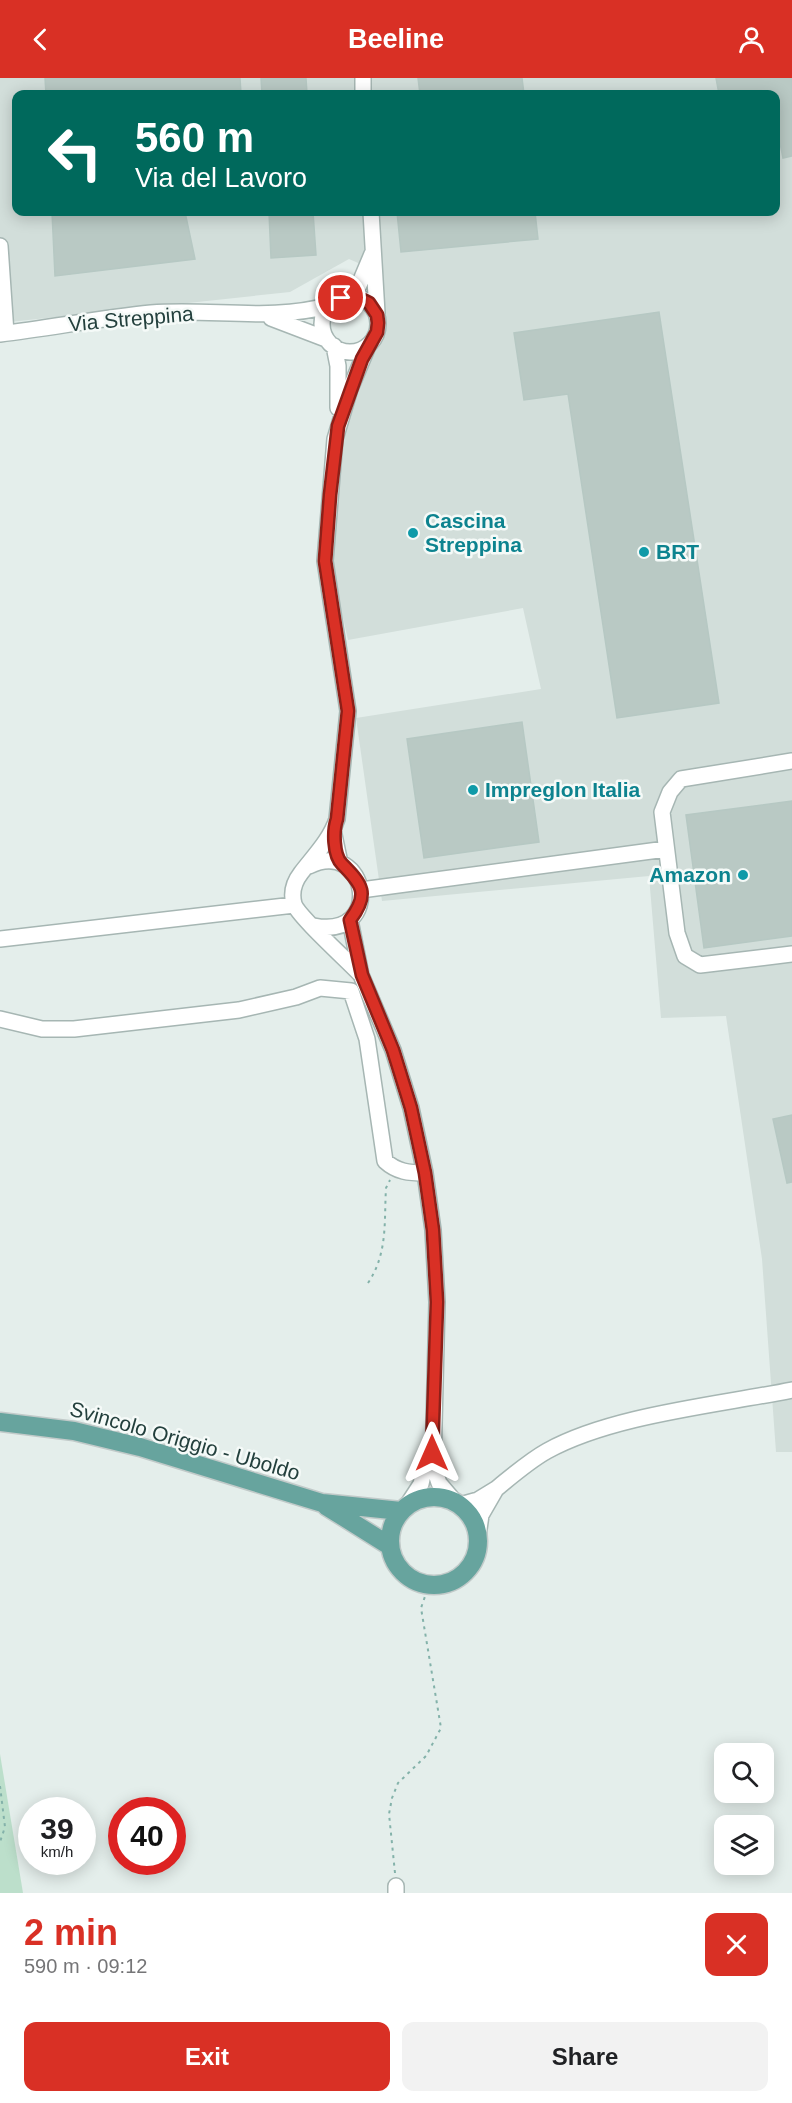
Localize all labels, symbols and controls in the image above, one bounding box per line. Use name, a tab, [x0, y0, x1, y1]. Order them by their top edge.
icon: back	[24, 23, 57, 56]
icon: person	[735, 23, 768, 56]
text: Beeline	[348, 24, 444, 54]
icon: left	[36, 114, 114, 192]
text: 560 m	[135, 114, 254, 161]
text: Via del Lavoro	[135, 163, 307, 193]
pin	[315, 272, 366, 323]
icon: arrive	[324, 281, 357, 314]
street label: Via Streppina	[67, 302, 195, 335]
place label: Cascina Streppina	[425, 509, 522, 556]
marker: Cascina Streppina	[406, 526, 420, 540]
place label: BRT	[656, 540, 699, 563]
marker: BRT	[637, 545, 651, 559]
place label: Impreglon Italia	[485, 778, 641, 801]
marker: Impreglon Italia	[466, 783, 480, 797]
place label: Amazon	[649, 863, 731, 886]
marker: Amazon	[736, 868, 750, 882]
street label: Svincolo Origgio - Uboldo	[68, 1397, 303, 1484]
position arrow	[400, 1421, 464, 1485]
map controls	[714, 1743, 774, 1875]
button: search	[714, 1743, 774, 1803]
speed limit sign: 40	[108, 1797, 186, 1875]
text: 39	[40, 1812, 74, 1845]
button: layers	[714, 1815, 774, 1875]
text: km/h	[41, 1843, 73, 1860]
text: 2 min	[24, 1912, 118, 1953]
button: close	[705, 1913, 768, 1976]
text: 590 m · 09:12	[24, 1955, 147, 1977]
button: Exit	[24, 2022, 390, 2091]
button: Share	[402, 2022, 768, 2091]

